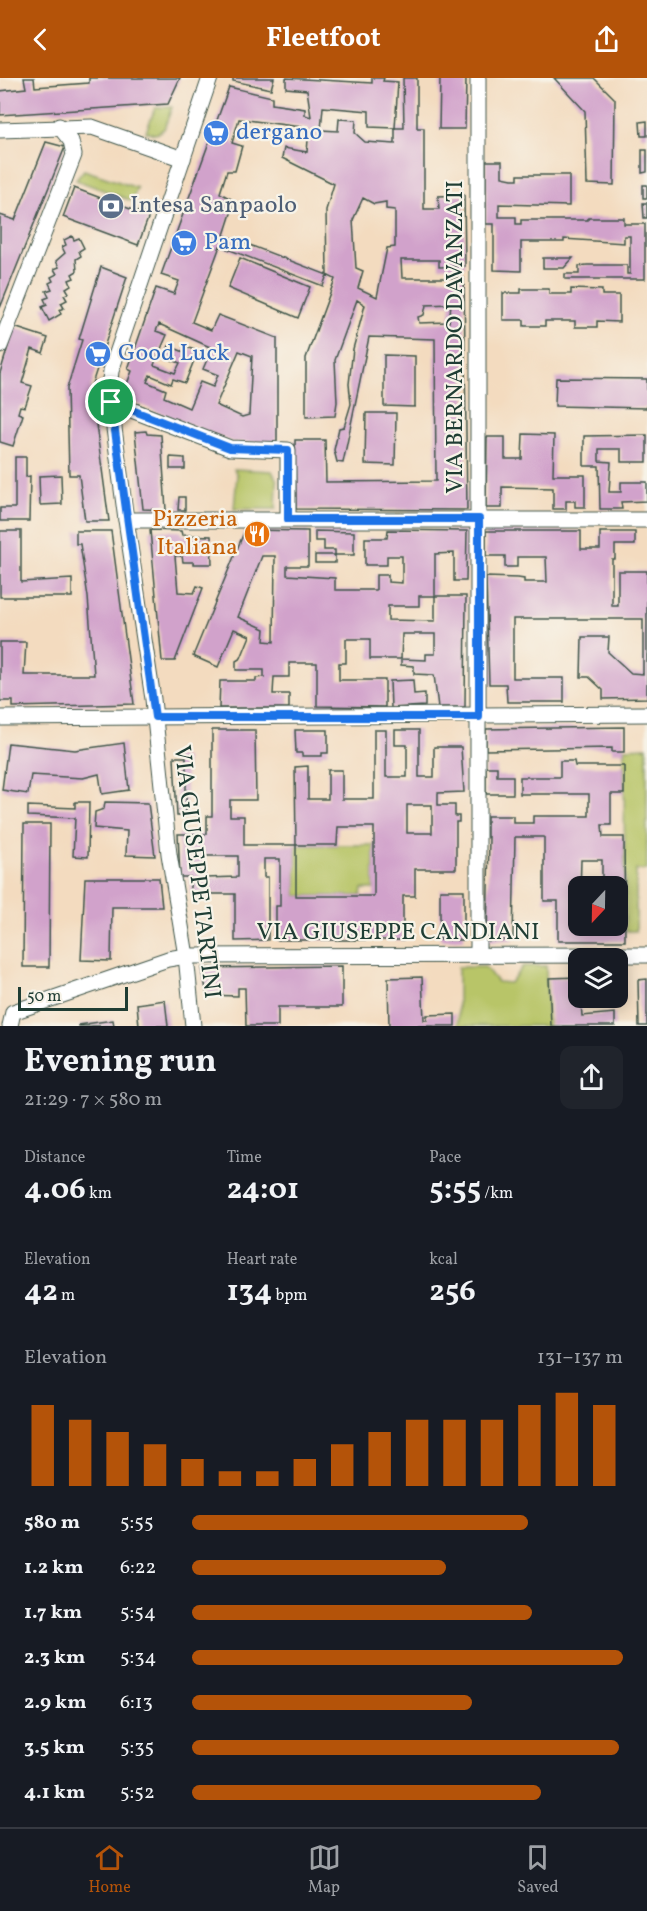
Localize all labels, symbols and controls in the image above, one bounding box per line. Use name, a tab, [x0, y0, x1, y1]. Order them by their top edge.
text: Fleetfoot	[266, 20, 381, 58]
icon: back	[24, 23, 57, 56]
icon: share	[590, 23, 623, 56]
place label: dergano	[236, 116, 322, 150]
supermarket icon: dergano	[201, 118, 231, 148]
street label: VIA BERNARDO DAVANZATI	[439, 180, 473, 494]
place label: Intesa Sanpaolo	[130, 189, 297, 223]
bank icon: Intesa Sanpaolo	[96, 191, 126, 221]
place label: Pam	[204, 226, 251, 260]
supermarket icon: Pam	[169, 228, 199, 258]
place label: Good Luck	[118, 337, 230, 371]
supermarket icon: Good Luck	[83, 339, 113, 369]
pin	[85, 376, 136, 427]
icon: arrive	[94, 385, 127, 418]
place label: Pizzeria Italiana	[152, 503, 238, 565]
restaurant icon: Pizzeria Italiana	[242, 519, 272, 549]
street label: VIA GIUSEPPE TARTINI	[164, 743, 228, 1001]
north arrow	[568, 876, 628, 936]
map controls	[568, 876, 628, 1008]
street label: VIA GIUSEPPE CANDIANI	[257, 916, 539, 950]
button: layers	[568, 948, 628, 1008]
scale bar	[18, 984, 128, 1012]
text: 50 m	[27, 986, 61, 1008]
text: Evening run	[24, 1040, 217, 1086]
button: share	[560, 1046, 623, 1109]
text: 21:29 · 7 × 580 m	[24, 1086, 162, 1114]
text: Distance	[24, 1147, 85, 1169]
text: Time	[227, 1147, 262, 1169]
text: Pace	[429, 1147, 461, 1169]
text: 4.06	[24, 1169, 86, 1211]
text: 24:01	[227, 1169, 299, 1211]
text: 5:55	[429, 1169, 481, 1211]
text: km	[86, 1183, 112, 1205]
text: /km	[481, 1183, 513, 1205]
text: Elevation	[24, 1249, 91, 1271]
text: Heart rate	[227, 1249, 297, 1271]
text: kcal	[429, 1249, 458, 1271]
text: 42	[24, 1271, 58, 1313]
text: 134	[227, 1271, 272, 1313]
text: 256	[429, 1271, 476, 1313]
text: m	[58, 1285, 75, 1307]
text: bpm	[272, 1285, 307, 1307]
text: Elevation	[24, 1344, 107, 1372]
text: 131–137 m	[537, 1344, 623, 1372]
text: 580 m	[24, 1509, 80, 1537]
text: 5:55	[120, 1509, 154, 1537]
text: 1.2 km	[24, 1554, 84, 1582]
text: 6:22	[120, 1554, 156, 1582]
text: 1.7 km	[24, 1599, 82, 1627]
text: 5:54	[120, 1599, 156, 1627]
text: 2.3 km	[24, 1644, 85, 1672]
text: 5:34	[120, 1644, 157, 1672]
text: 2.9 km	[24, 1689, 87, 1717]
text: 6:13	[120, 1689, 153, 1717]
text: 3.5 km	[24, 1734, 85, 1762]
text: 5:35	[120, 1734, 154, 1762]
text: 4.1 km	[24, 1779, 85, 1807]
text: 5:52	[120, 1779, 155, 1807]
tab: Home	[88, 1841, 131, 1899]
tab: Map	[308, 1841, 341, 1899]
tab: Saved	[517, 1841, 559, 1899]

